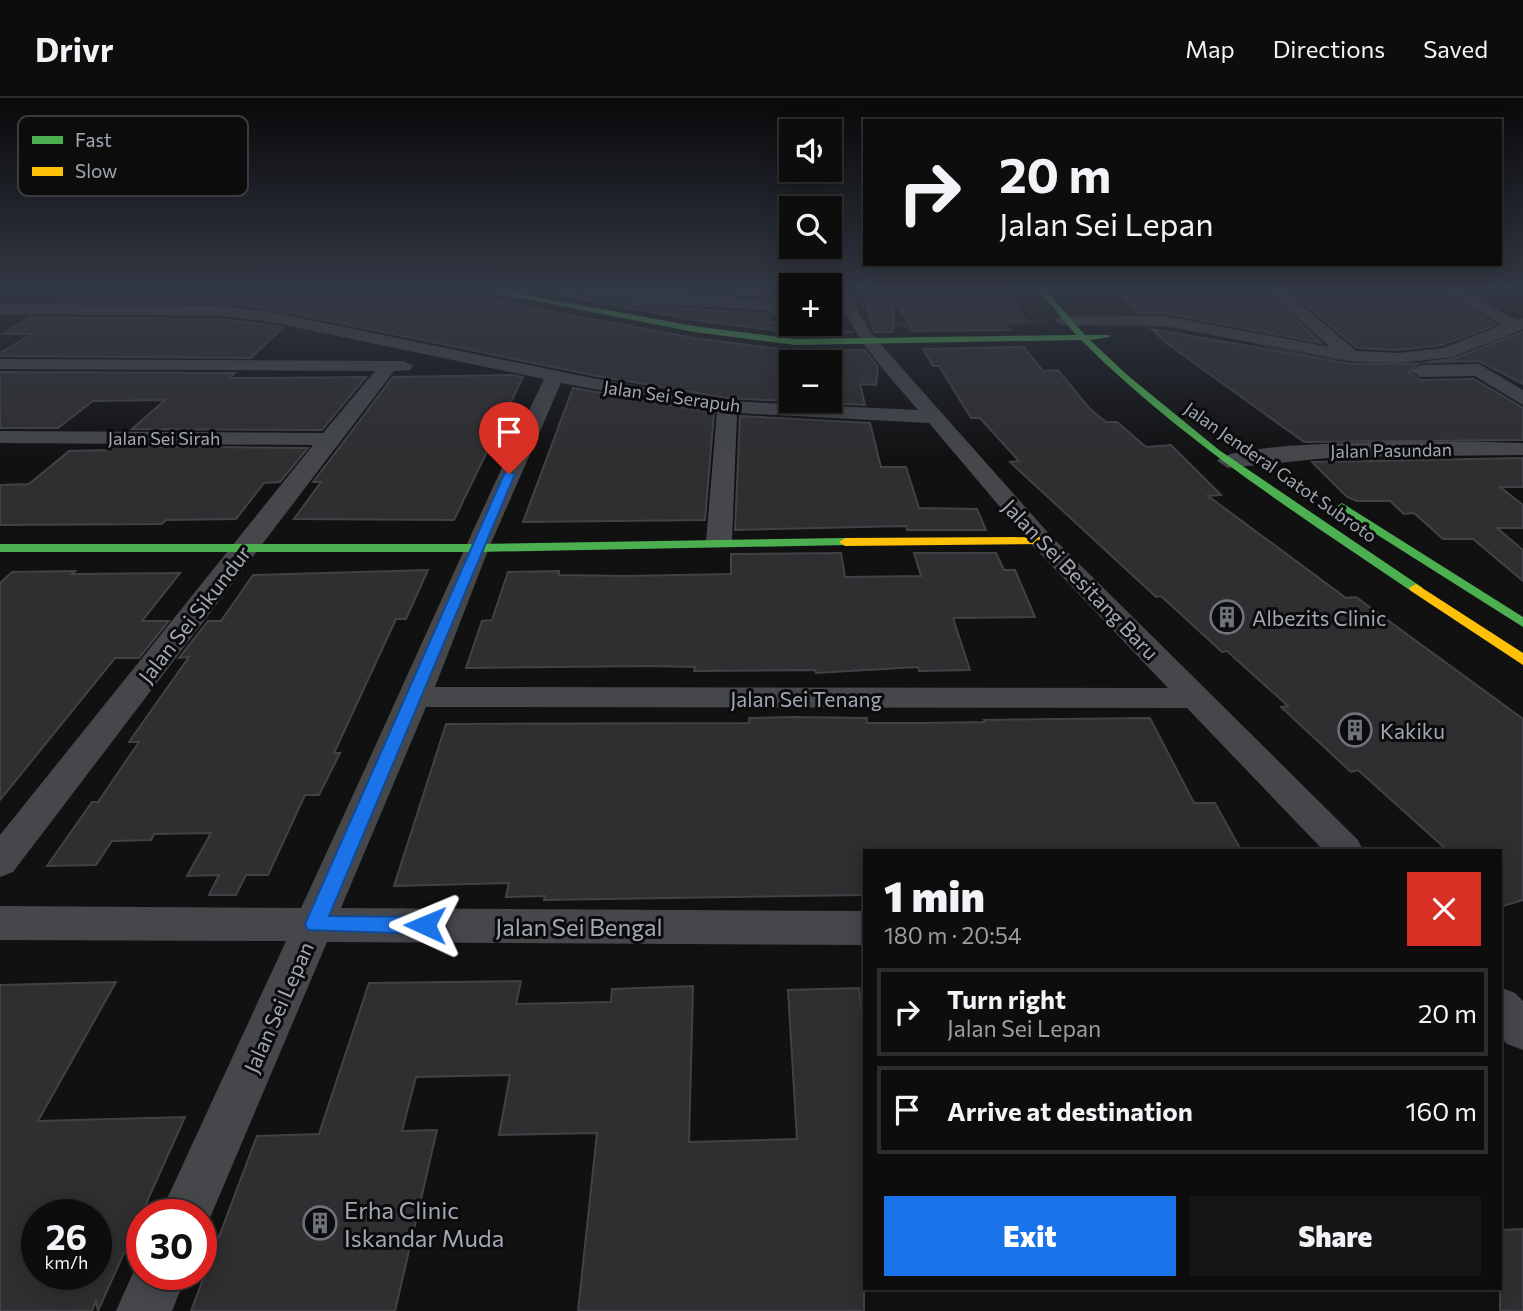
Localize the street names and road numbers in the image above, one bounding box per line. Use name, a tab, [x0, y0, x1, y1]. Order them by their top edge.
street label: Jalan Sei Serapuh	[602, 376, 742, 416]
street label: Jalan Jenderal Gatot Subroto	[1181, 397, 1381, 547]
street label: Jalan Sei Sirah	[108, 427, 220, 449]
street label: Jalan Pasundan	[1330, 438, 1452, 462]
street label: Jalan Sei Besitang Baru	[998, 494, 1164, 664]
street label: Jalan Sei Sikundur	[133, 540, 255, 688]
street label: Jalan Sei Tenang	[730, 686, 882, 711]
street label: Jalan Sei Bengal	[495, 912, 663, 941]
street label: Jalan Sei Lepan	[238, 938, 318, 1076]

